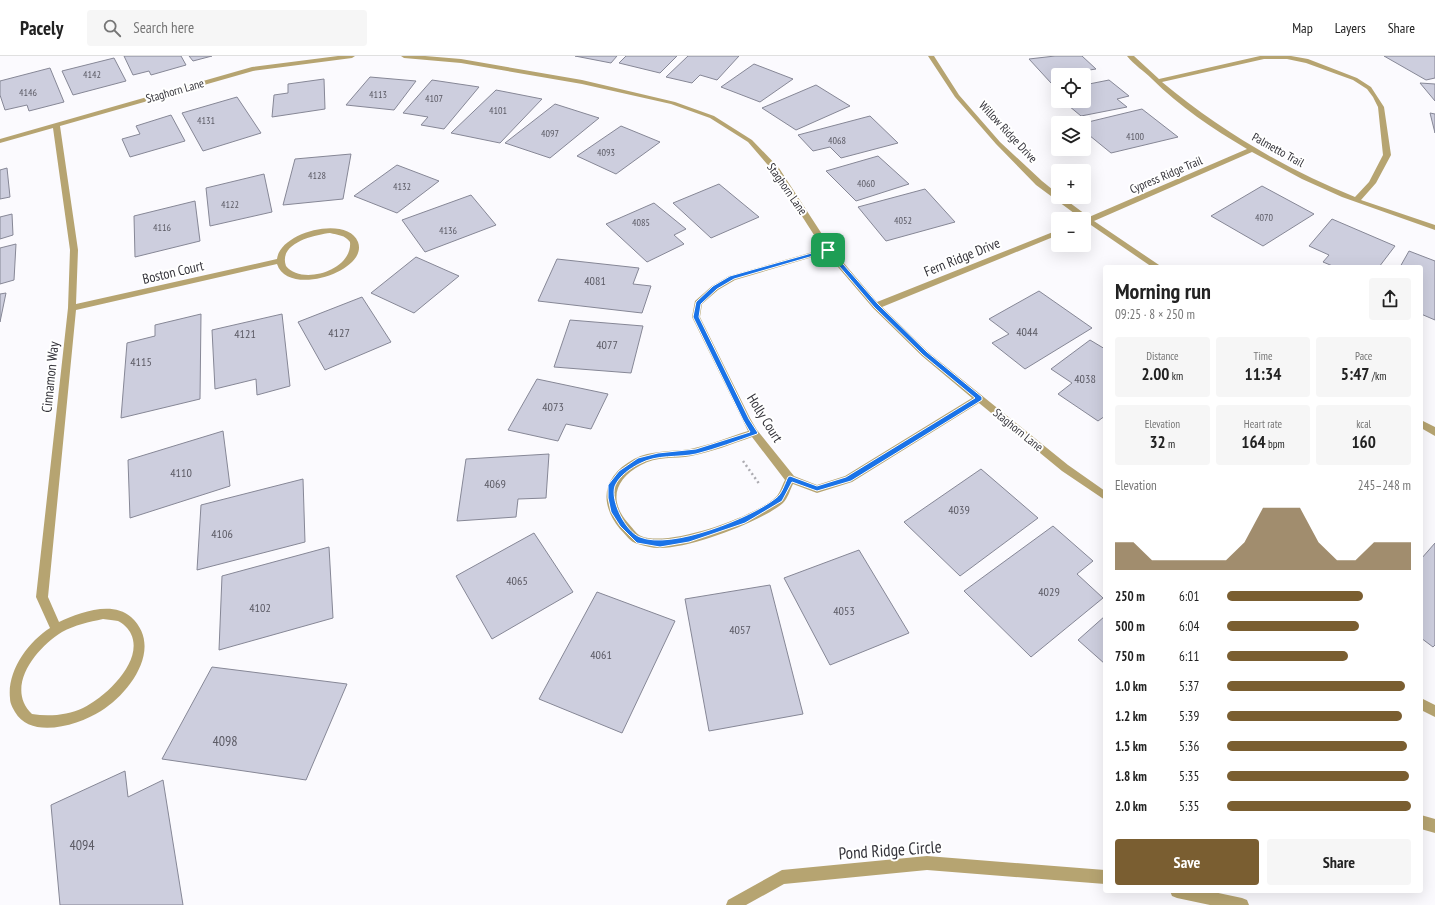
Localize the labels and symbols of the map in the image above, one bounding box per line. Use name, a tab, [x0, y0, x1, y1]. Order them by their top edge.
house number: 4142	[83, 68, 101, 81]
street label: Staghorn Lane	[144, 75, 206, 106]
house number: 4146	[19, 86, 38, 99]
house number: 4113	[369, 88, 387, 101]
house number: 4107	[425, 92, 443, 105]
street label: Willow Ridge Drive	[976, 98, 1041, 166]
house number: 4101	[489, 104, 507, 117]
house number: 4131	[197, 114, 215, 127]
house number: 4097	[541, 127, 559, 140]
street label: Palmetto Trail	[1250, 129, 1307, 170]
house number: 4100	[1126, 130, 1145, 143]
house number: 4068	[828, 134, 846, 147]
house number: 4093	[597, 146, 615, 159]
street label: Cypress Ridge Trail	[1127, 152, 1205, 197]
street label: Staghorn Lane	[764, 160, 811, 218]
house number: 4128	[308, 169, 326, 182]
house number: 4060	[857, 177, 876, 190]
house number: 4132	[393, 180, 411, 193]
house number: 4122	[221, 198, 239, 211]
house number: 4070	[1255, 211, 1274, 224]
house number: 4052	[894, 214, 912, 227]
house number: 4085	[632, 216, 650, 229]
house number: 4116	[153, 221, 172, 234]
house number: 4136	[439, 224, 458, 237]
pin	[811, 233, 845, 267]
street label: Fern Ridge Drive	[921, 233, 1003, 280]
street label: Boston Court	[141, 256, 206, 288]
house number: 4081	[584, 273, 606, 288]
house number: 4044	[1016, 324, 1038, 339]
house number: 4127	[328, 325, 350, 340]
house number: 4121	[234, 326, 256, 341]
house number: 4077	[596, 337, 618, 352]
street label: Cinnamon Way	[37, 340, 63, 413]
house number: 4115	[130, 354, 152, 369]
house number: 4038	[1074, 371, 1096, 386]
street label: Holly Court	[743, 390, 787, 446]
house number: 4073	[542, 399, 564, 414]
street label: Staghorn Lane	[990, 405, 1046, 454]
house number: 4110	[170, 465, 192, 480]
house number: 4069	[484, 476, 506, 491]
house number: 4039	[948, 502, 970, 517]
house number: 4106	[211, 526, 233, 541]
house number: 4065	[506, 573, 528, 588]
house number: 4029	[1038, 584, 1060, 599]
house number: 4102	[249, 600, 271, 615]
house number: 4053	[833, 603, 855, 618]
house number: 4057	[729, 622, 751, 637]
house number: 4061	[590, 647, 612, 662]
house number: 4098	[212, 732, 238, 750]
street label: Pond Ridge Circle	[838, 835, 942, 865]
house number: 4094	[69, 836, 95, 854]

